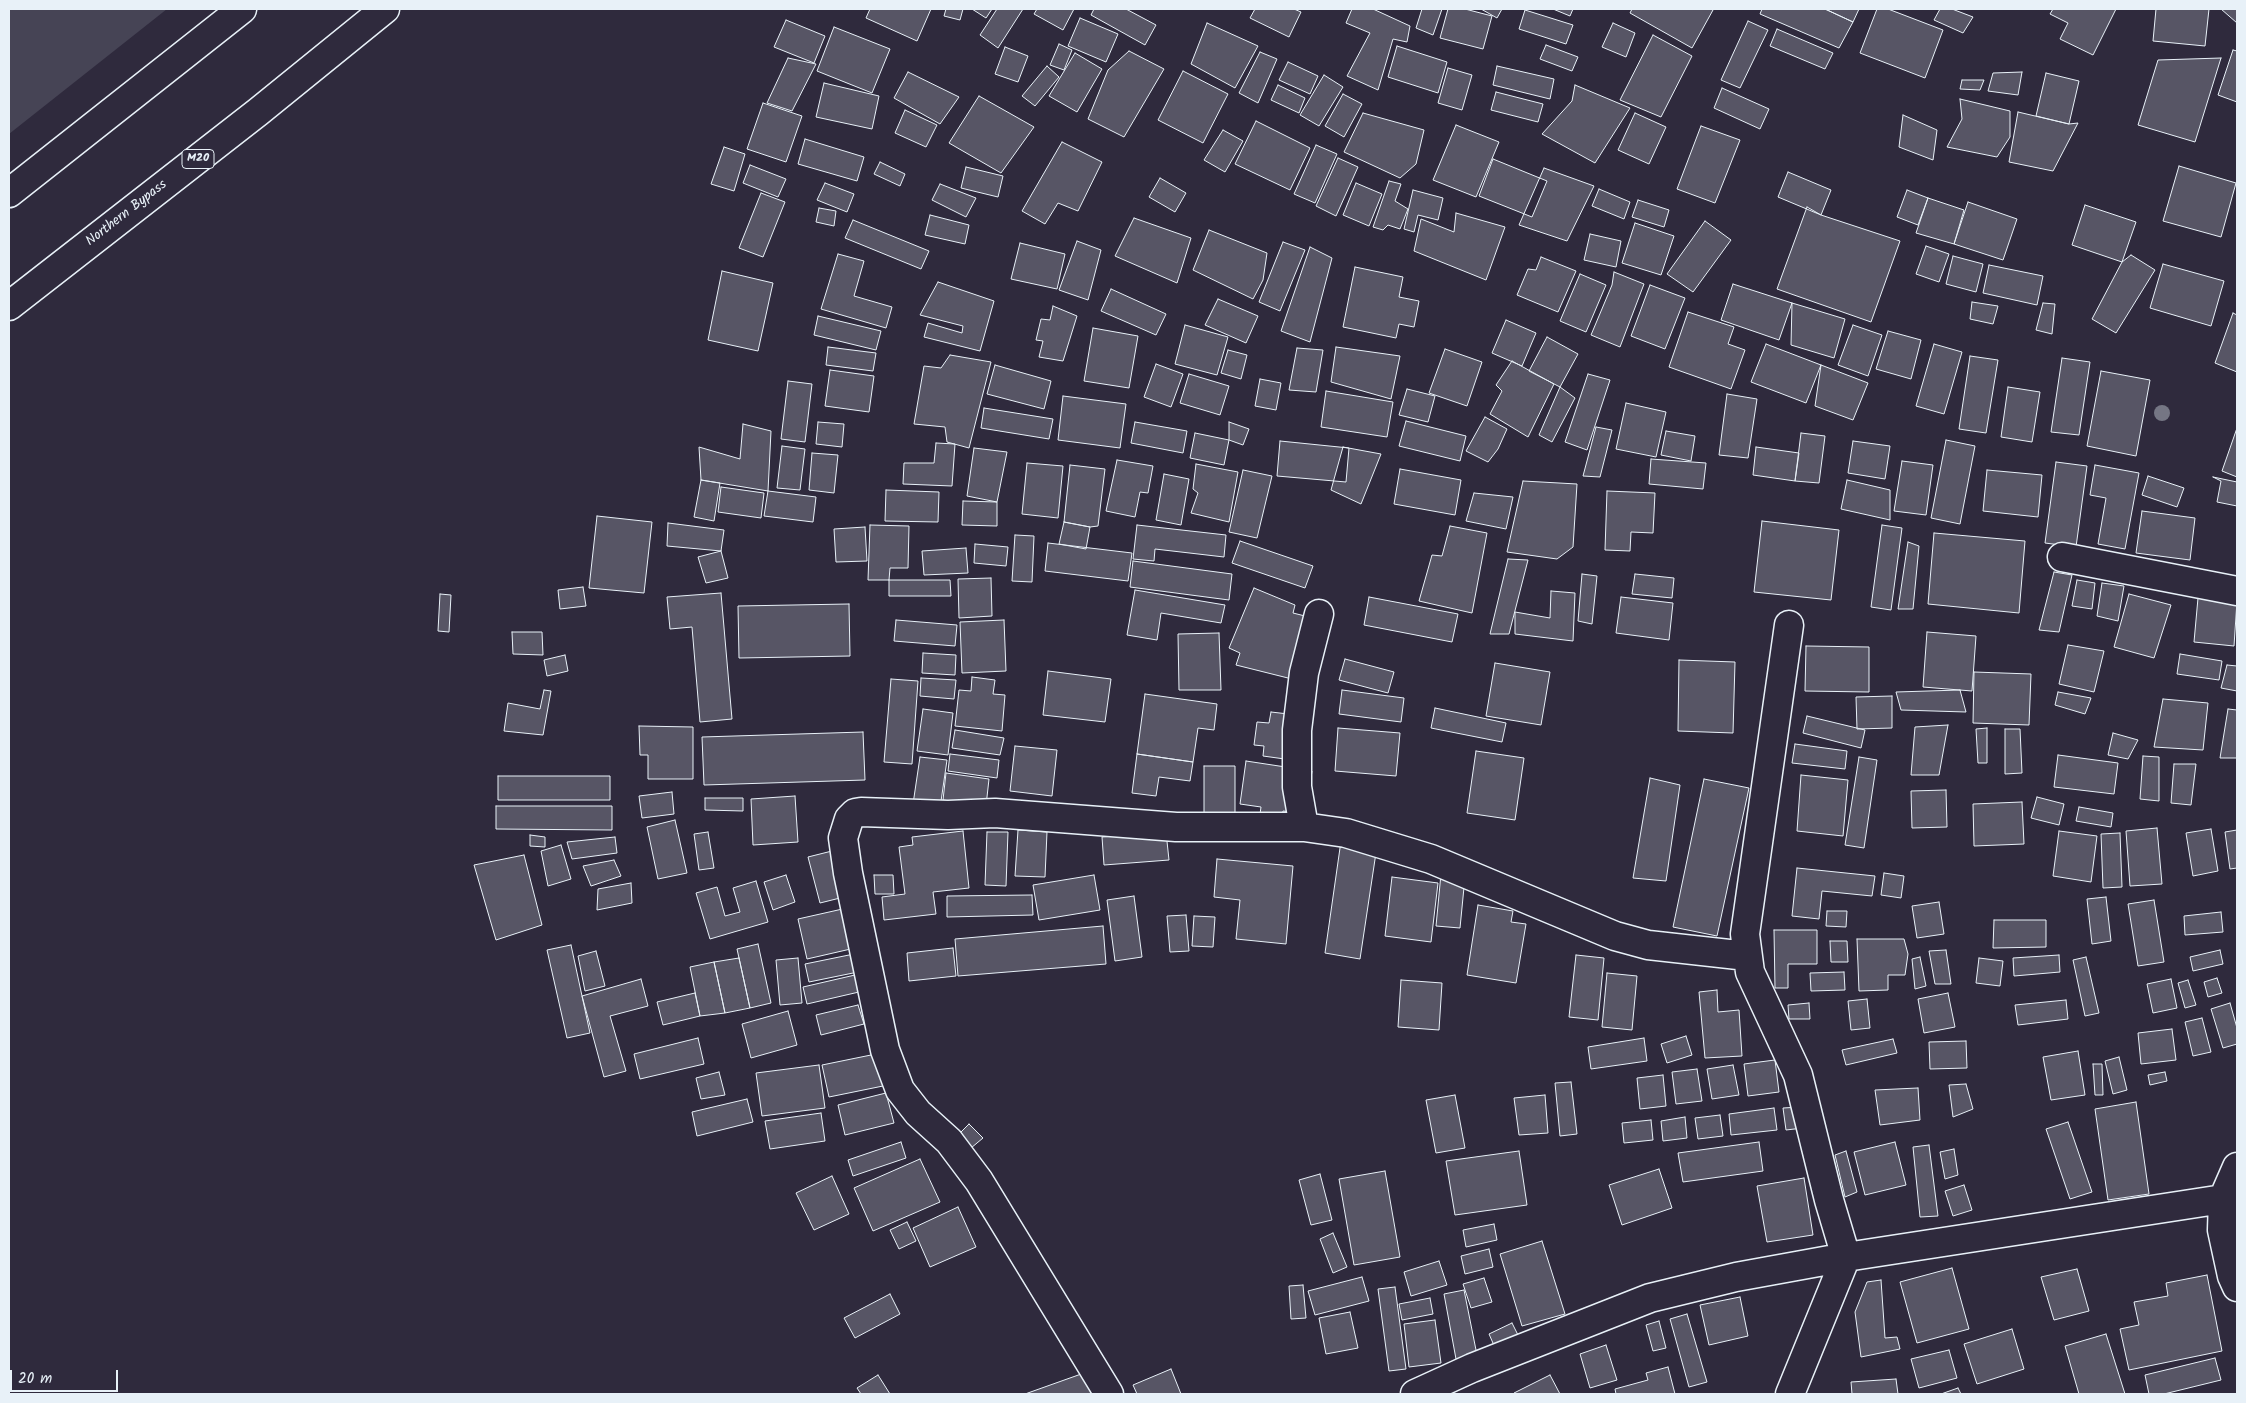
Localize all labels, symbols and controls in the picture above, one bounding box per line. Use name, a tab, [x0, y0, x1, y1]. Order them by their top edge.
road number: M20	[182, 150, 214, 168]
street label: Northern Bypass	[83, 177, 171, 251]
scale bar	[12, 1360, 120, 1392]
text: 20 m	[18, 1367, 52, 1391]

